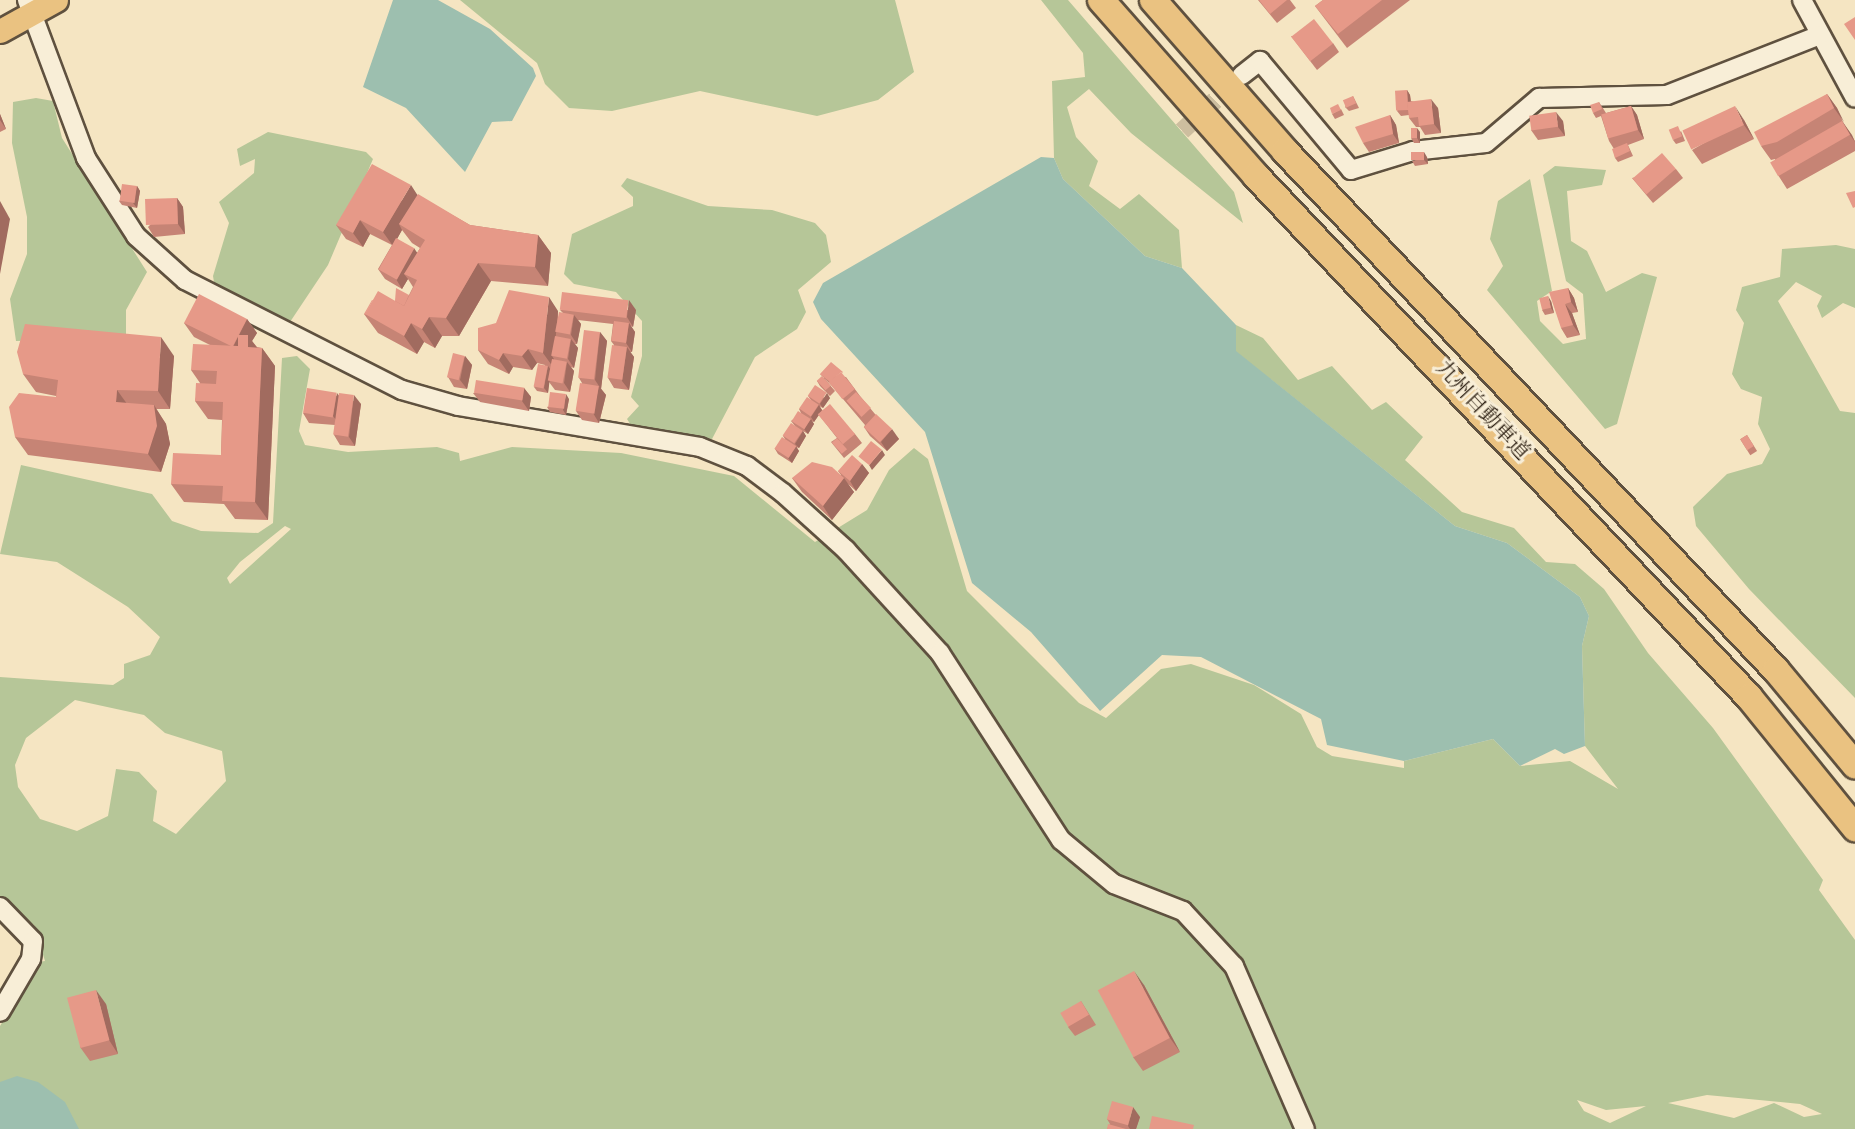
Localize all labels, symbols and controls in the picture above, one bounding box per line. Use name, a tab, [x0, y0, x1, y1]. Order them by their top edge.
street label: 九州自動車道	[1430, 356, 1534, 466]

